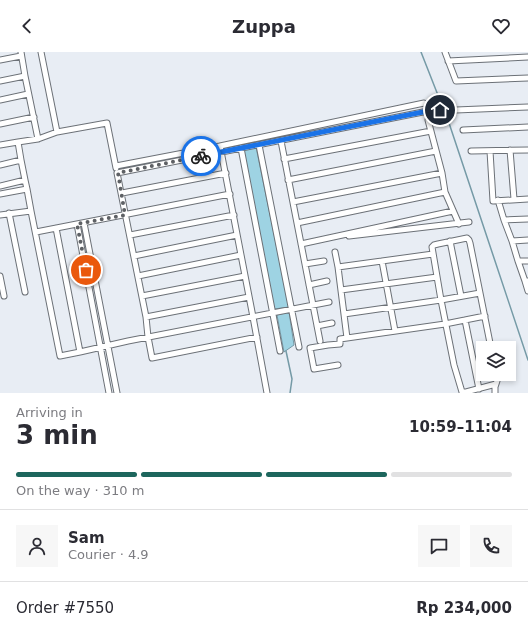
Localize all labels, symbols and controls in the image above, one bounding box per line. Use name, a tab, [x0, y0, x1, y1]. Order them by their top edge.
icon: back	[16, 15, 38, 37]
icon: heart	[490, 15, 512, 37]
text: Zuppa	[232, 16, 296, 37]
pin	[423, 93, 457, 127]
icon: home	[429, 99, 451, 121]
courier	[181, 136, 221, 176]
icon: bike	[190, 145, 212, 167]
pin	[69, 253, 103, 287]
icon: bag	[75, 259, 97, 281]
map controls	[476, 341, 516, 381]
button: layers	[476, 341, 516, 381]
text: Arriving in	[16, 405, 83, 420]
text: 10:59–11:04	[409, 418, 512, 436]
text: 3 min	[16, 420, 98, 450]
text: On the way · 310 m	[16, 483, 144, 498]
button: person	[16, 525, 58, 567]
button: chat	[418, 525, 460, 567]
button: phone	[470, 525, 512, 567]
text: Sam	[68, 529, 105, 547]
text: Courier · 4.9	[68, 547, 149, 562]
text: Order #7550	[16, 599, 114, 617]
text: Rp 234,000	[416, 599, 512, 617]

